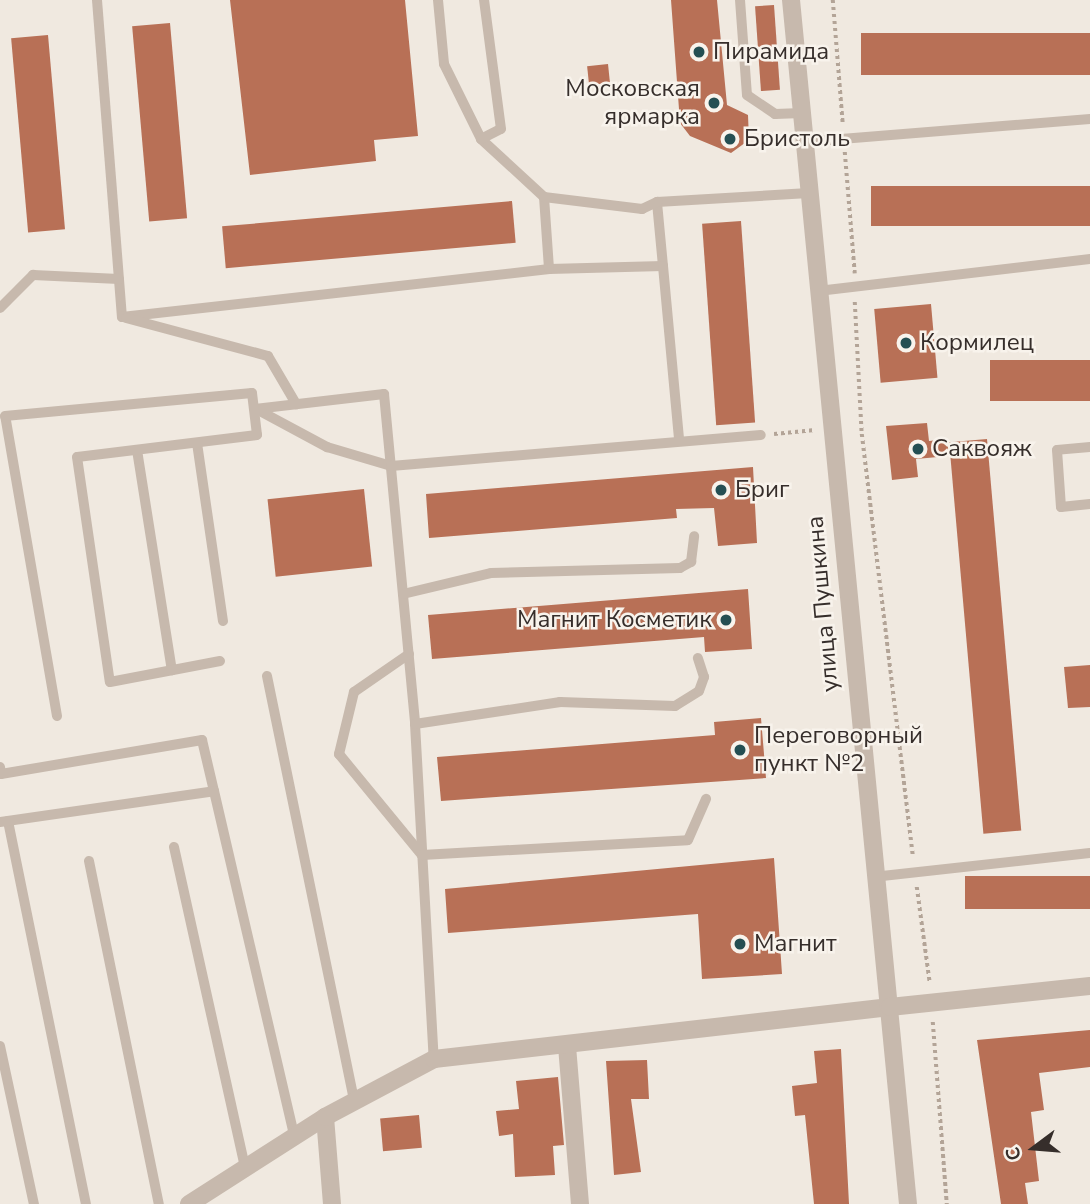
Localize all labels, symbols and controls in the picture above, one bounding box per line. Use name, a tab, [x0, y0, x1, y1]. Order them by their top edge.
place label: Пирамида	[713, 38, 829, 66]
marker: Пирамида	[691, 44, 707, 60]
place label: Московская ярмарка	[565, 75, 700, 131]
marker: Московская ярмарка	[706, 95, 722, 111]
place label: Бристоль	[744, 125, 850, 153]
marker: Бристоль	[722, 131, 738, 147]
place label: Кормилец	[920, 329, 1034, 357]
marker: Кормилец	[898, 335, 914, 351]
place label: Саквояж	[932, 435, 1032, 463]
marker: Саквояж	[910, 441, 926, 457]
place label: Бриг	[735, 476, 790, 504]
marker: Бриг	[713, 482, 729, 498]
street label: улица Пушкина	[801, 515, 845, 693]
place label: Магнит Косметик	[517, 606, 712, 634]
marker: Магнит Косметик	[718, 612, 734, 628]
place label: Переговорный пункт №2	[754, 722, 923, 778]
marker: Переговорный пункт №2	[732, 742, 748, 758]
place label: Магнит	[754, 930, 837, 958]
marker: Магнит	[732, 936, 748, 952]
north arrow	[999, 1113, 1069, 1183]
text: С	[1000, 1144, 1028, 1164]

